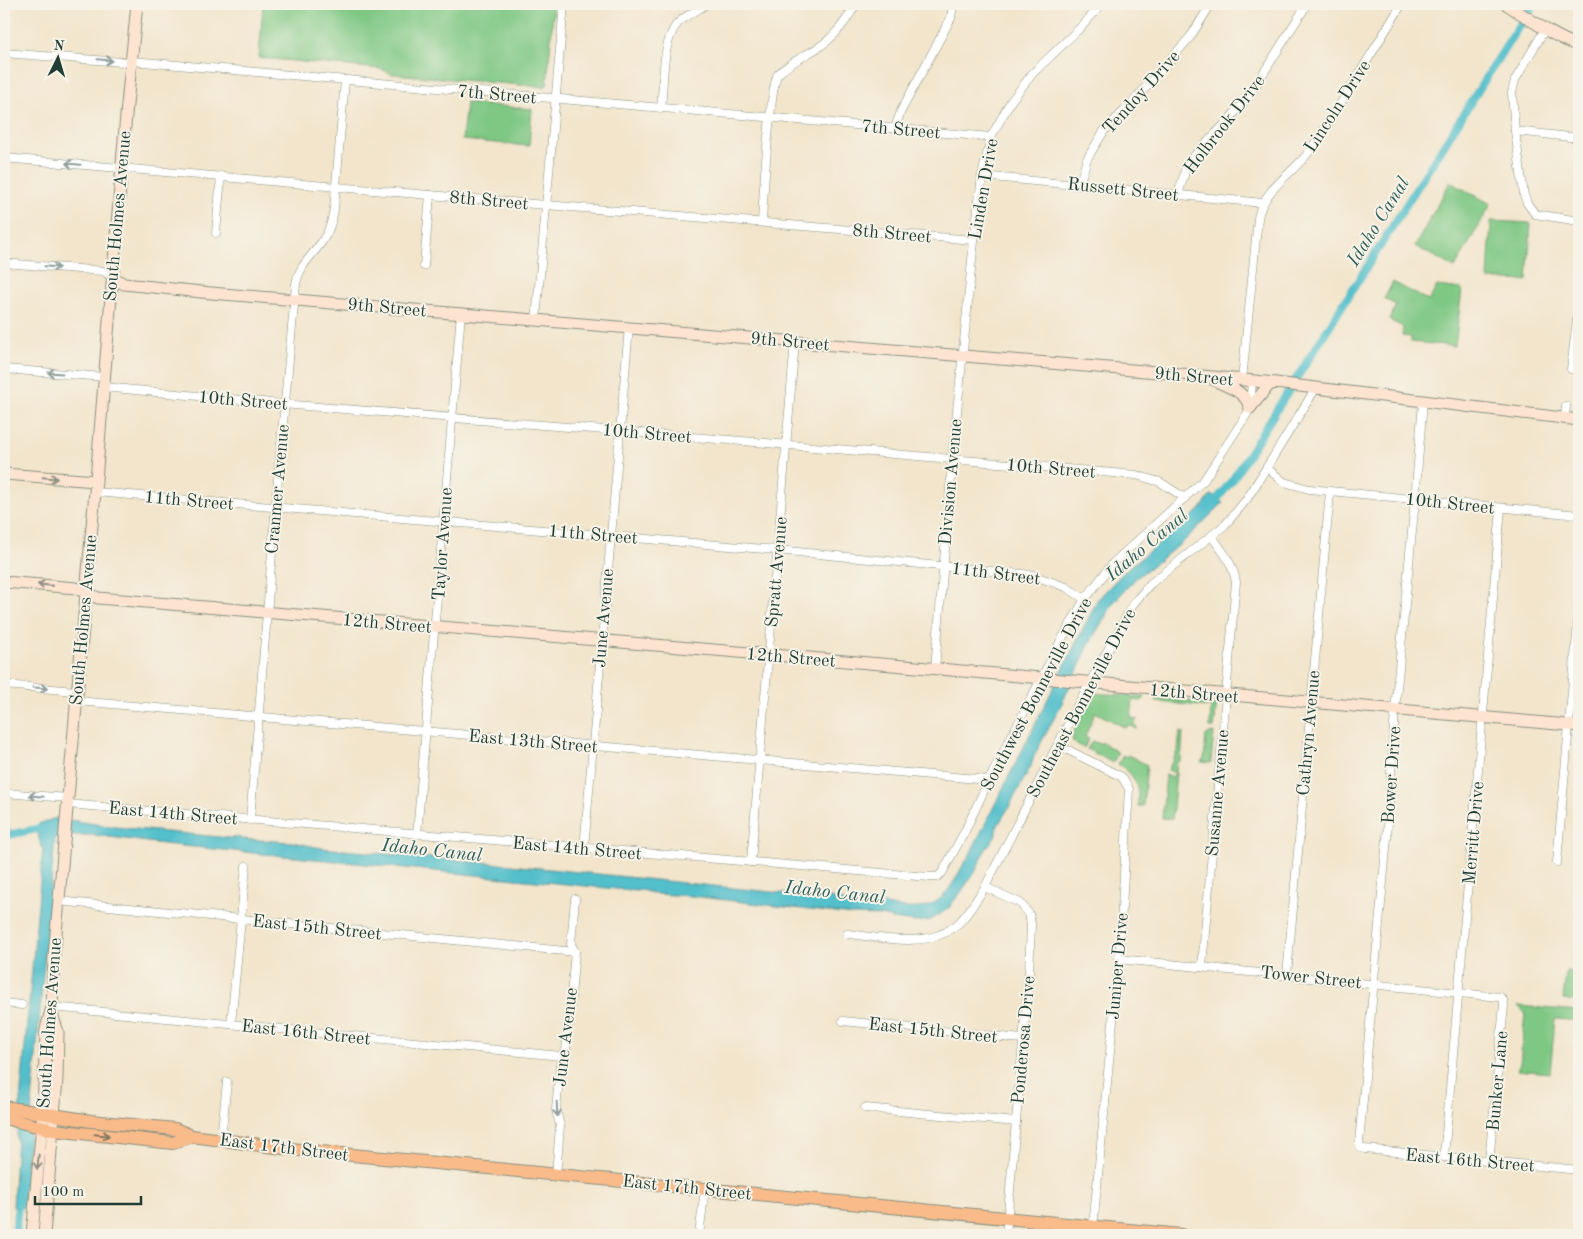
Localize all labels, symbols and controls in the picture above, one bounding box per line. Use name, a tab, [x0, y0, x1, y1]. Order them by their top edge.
north arrow	[32, 32, 82, 82]
text: N	[53, 39, 65, 54]
street label: Tendoy Drive	[1100, 47, 1184, 138]
one-way arrow	[96, 56, 112, 65]
street label: Lincoln Drive	[1301, 57, 1374, 156]
street label: Holbrook Drive	[1181, 72, 1269, 177]
street label: 7th Street	[457, 83, 537, 107]
street label: 7th Street	[861, 118, 941, 142]
street label: South Holmes Avenue	[102, 130, 134, 302]
street label: Linden Drive	[966, 137, 1002, 241]
one-way arrow	[65, 159, 81, 168]
water label: Idaho Canal	[1344, 174, 1414, 271]
street label: Russett Street	[1066, 175, 1179, 205]
street label: 8th Street	[449, 189, 529, 213]
street label: 8th Street	[852, 222, 932, 246]
one-way arrow	[44, 262, 60, 272]
street label: 9th Street	[347, 296, 427, 320]
street label: 9th Street	[750, 330, 830, 354]
street label: 9th Street	[1154, 365, 1234, 389]
one-way arrow	[48, 369, 64, 378]
street label: 10th Street	[197, 388, 288, 414]
street label: Division Avenue	[937, 418, 965, 546]
street label: 10th Street	[601, 421, 692, 447]
street label: Cranmer Avenue	[263, 423, 293, 555]
street label: 10th Street	[1005, 456, 1096, 482]
one-way arrow	[41, 473, 57, 483]
street label: Taylor Avenue	[430, 487, 456, 601]
street label: 11th Street	[143, 488, 234, 514]
street label: 10th Street	[1404, 490, 1495, 518]
water label: Idaho Canal	[1102, 506, 1193, 586]
street label: Spratt Avenue	[763, 516, 791, 628]
street label: 11th Street	[547, 522, 638, 548]
street label: South Holmes Avenue	[68, 534, 100, 706]
street label: 11th Street	[950, 560, 1041, 588]
street label: June Avenue	[591, 568, 617, 668]
one-way arrow	[38, 581, 54, 590]
street label: Southwest Bonneville Drive	[978, 595, 1096, 794]
street label: Southeast Bonneville Drive	[1024, 606, 1140, 801]
street label: 12th Street	[341, 611, 432, 637]
street label: 12th Street	[745, 645, 836, 671]
street label: Cathryn Avenue	[1295, 670, 1323, 797]
street label: 12th Street	[1148, 681, 1239, 707]
one-way arrow	[32, 683, 48, 693]
street label: Bower Drive	[1380, 726, 1404, 825]
street label: East 13th Street	[467, 727, 599, 757]
street label: Susanne Avenue	[1203, 729, 1233, 857]
street label: Merritt Drive	[1461, 781, 1487, 886]
one-way arrow	[28, 791, 44, 800]
street label: East 14th Street	[107, 799, 239, 829]
street label: East 14th Street	[511, 834, 643, 864]
water label: Idaho Canal	[379, 837, 484, 866]
water label: Idaho Canal	[782, 879, 887, 908]
street label: East 15th Street	[251, 912, 383, 944]
street label: Juniper Drive	[1104, 912, 1132, 1020]
street label: South Holmes Avenue	[35, 937, 65, 1109]
street label: Tower Street	[1259, 964, 1362, 992]
street label: Ponderosa Drive	[1009, 975, 1039, 1105]
street label: June Avenue	[551, 987, 581, 1088]
street label: East 15th Street	[867, 1015, 999, 1047]
street label: East 16th Street	[240, 1017, 372, 1049]
street label: Bunker Lane	[1485, 1030, 1511, 1132]
one-way arrow	[553, 1101, 562, 1117]
one-way arrow	[94, 1130, 110, 1140]
street label: East 17th Street	[218, 1131, 350, 1165]
street label: East 16th Street	[1404, 1146, 1536, 1176]
one-way arrow	[34, 1154, 43, 1170]
street label: East 17th Street	[621, 1172, 753, 1204]
scale bar	[35, 1174, 141, 1206]
text: 100 m	[42, 1185, 84, 1200]

